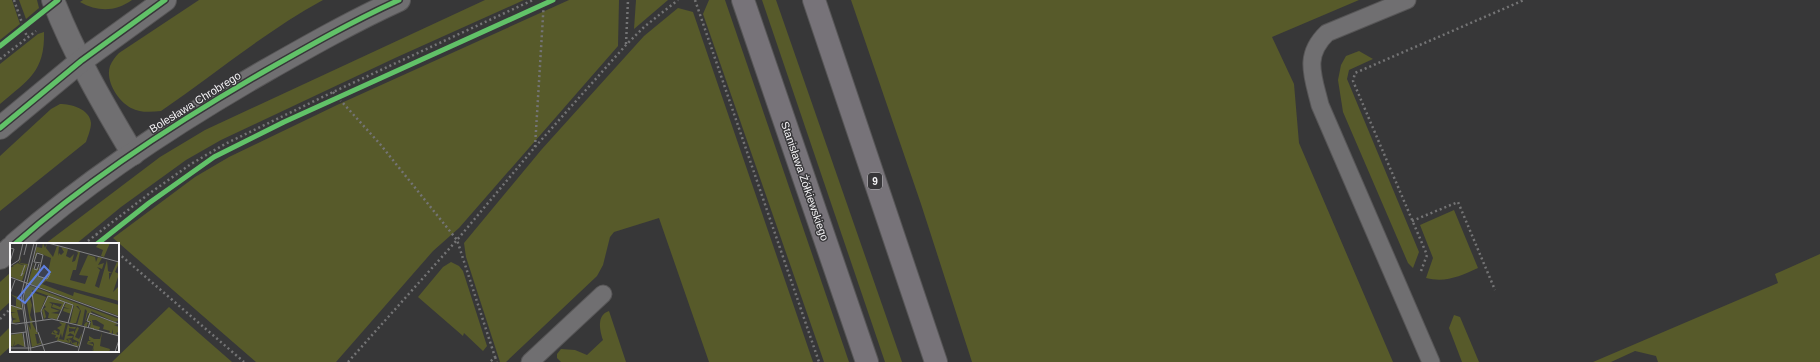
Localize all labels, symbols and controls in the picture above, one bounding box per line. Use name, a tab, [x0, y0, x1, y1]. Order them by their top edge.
street label: Bolesława Chrobrego	[147, 69, 243, 135]
street label: Stanisława Żółkiewskiego	[779, 120, 831, 242]
road number: 9	[868, 173, 882, 189]
inset map	[10, 243, 119, 352]

